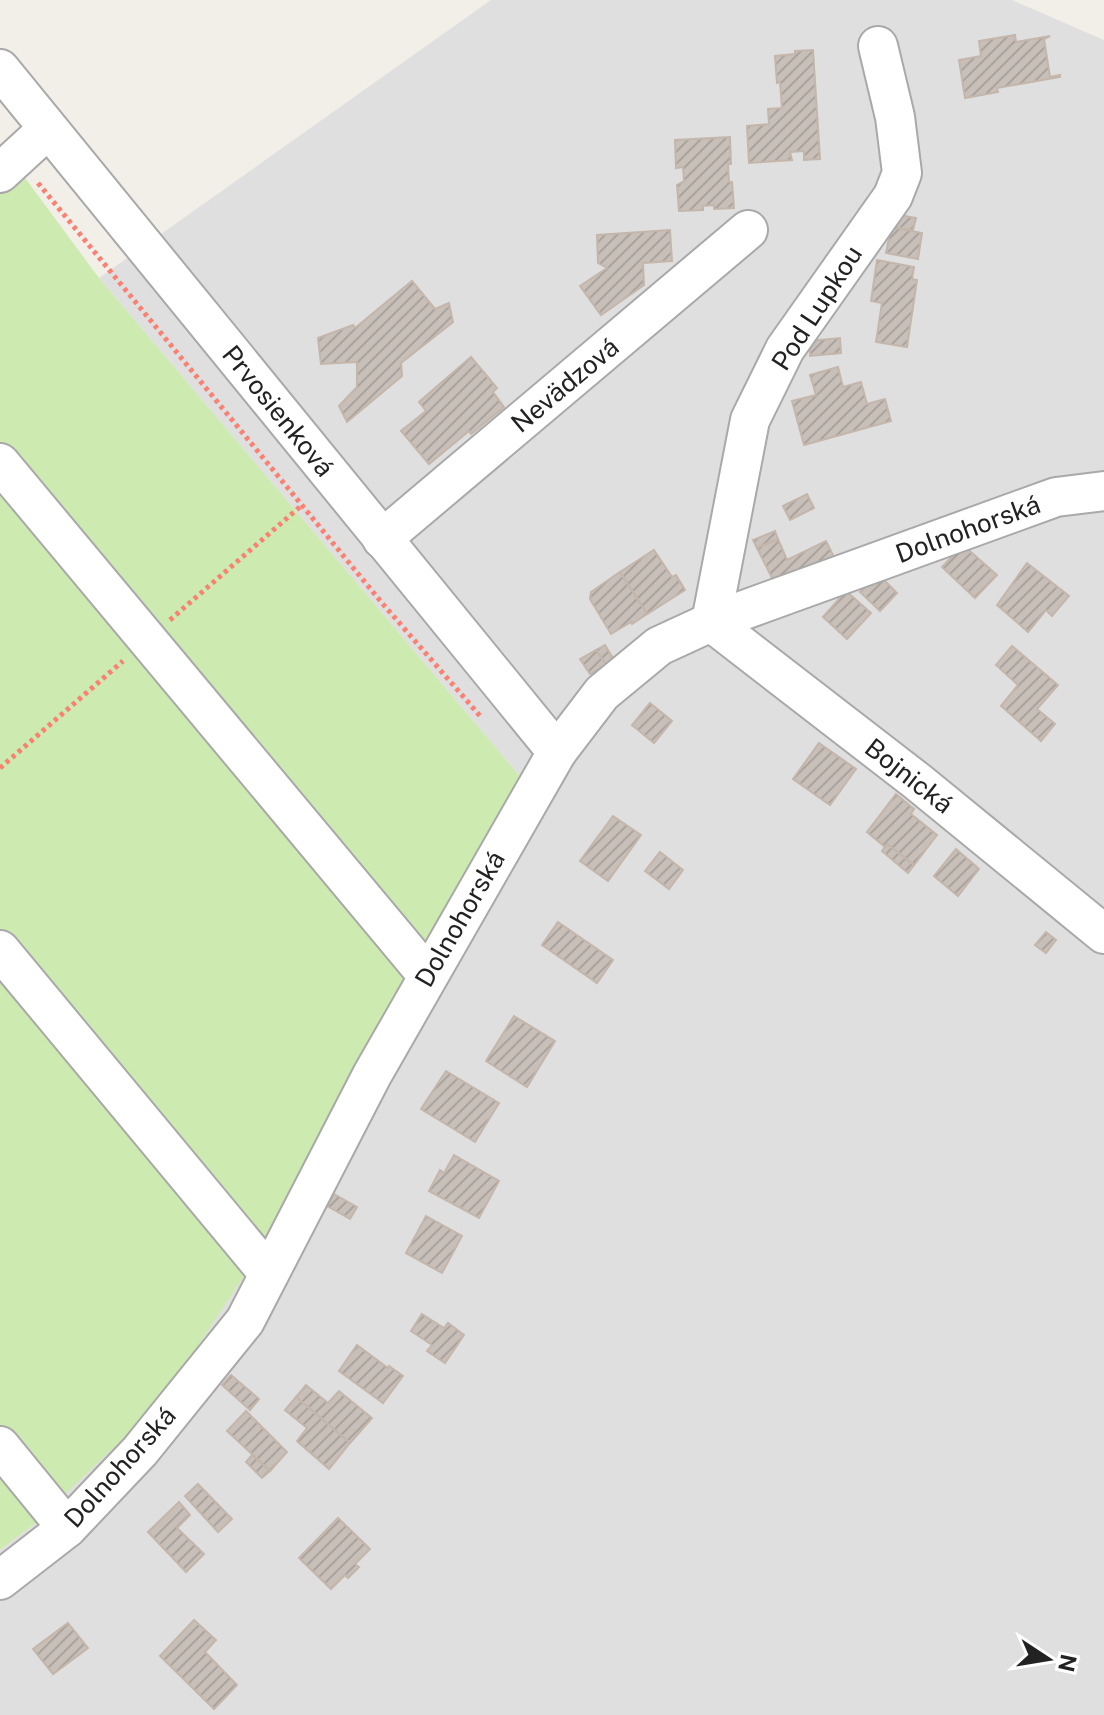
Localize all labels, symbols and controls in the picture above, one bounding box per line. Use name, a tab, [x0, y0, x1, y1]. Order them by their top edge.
street label: Pod Lupkou	[765, 240, 868, 376]
street label: Nevädzová	[505, 331, 625, 438]
street label: Prvosienková	[216, 339, 341, 482]
street label: Dolnohorská	[891, 488, 1044, 569]
street label: Bojnická	[859, 732, 960, 820]
street label: Dolnohorská	[408, 845, 511, 992]
street label: Dolnohorská	[57, 1400, 182, 1533]
north arrow	[1008, 1619, 1088, 1699]
text: N	[1053, 1652, 1082, 1674]

